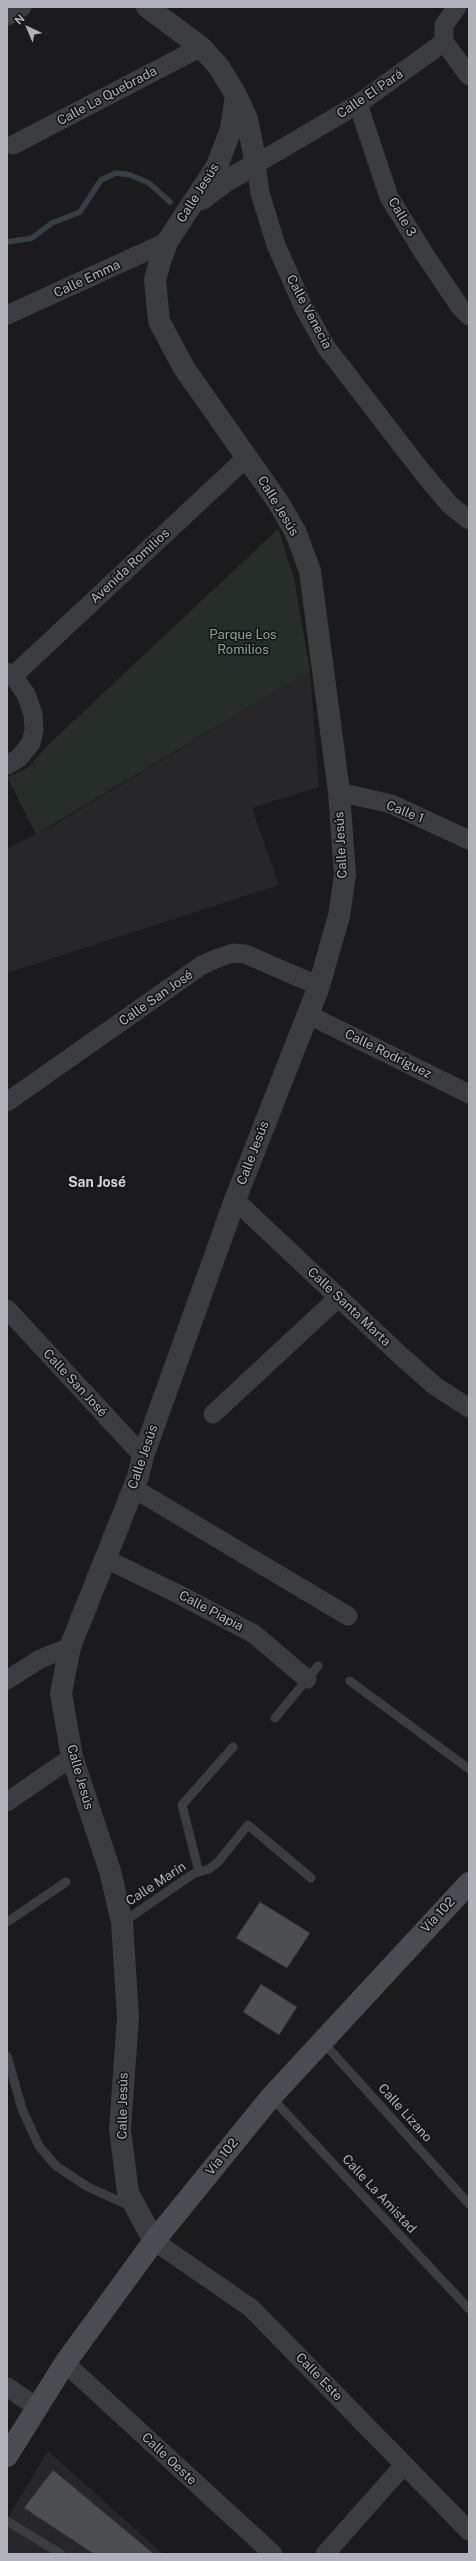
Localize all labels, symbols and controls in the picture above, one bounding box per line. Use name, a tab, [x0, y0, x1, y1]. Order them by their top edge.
north arrow	[8, 8, 48, 48]
text: N	[12, 12, 27, 27]
street label: Calle La Quebrada	[54, 63, 160, 129]
street label: Calle El Pará	[334, 66, 406, 122]
street label: Calle Jesús	[174, 160, 222, 226]
street label: Calle 3	[385, 195, 419, 239]
street label: Calle Emma	[51, 257, 123, 301]
street label: Calle Venecia	[283, 272, 335, 352]
street label: Calle Jesús	[254, 473, 302, 539]
street label: Avenida Romilios	[87, 525, 173, 607]
park label: Parque Los Romilios	[209, 627, 277, 658]
street label: Calle 1	[384, 797, 426, 827]
street label: Calle Jesús	[331, 811, 351, 879]
street label: Calle San José	[116, 967, 196, 1029]
street label: Calle Rodríguez	[342, 1026, 434, 1082]
street label: Calle Jesús	[234, 1119, 272, 1187]
district label: San José	[68, 1175, 126, 1191]
street label: Calle Santa Marta	[304, 1264, 394, 1350]
street label: Calle San José	[40, 1346, 110, 1420]
street label: Calle Jesús	[125, 1423, 161, 1491]
street label: Calle Piapia	[176, 1588, 246, 1634]
street label: Calle Jesús	[63, 1743, 97, 1811]
street label: Calle Marín	[123, 1859, 189, 1909]
street label: Vía 102	[418, 1894, 458, 1936]
street label: Calle Jesús	[115, 2072, 131, 2140]
street label: Calle Lizano	[375, 2081, 435, 2145]
street label: Vía 102	[202, 2135, 242, 2179]
street label: Calle La Amistad	[339, 2152, 419, 2236]
street label: Calle Este	[292, 2350, 346, 2404]
street label: Calle Oeste	[138, 2430, 200, 2488]

